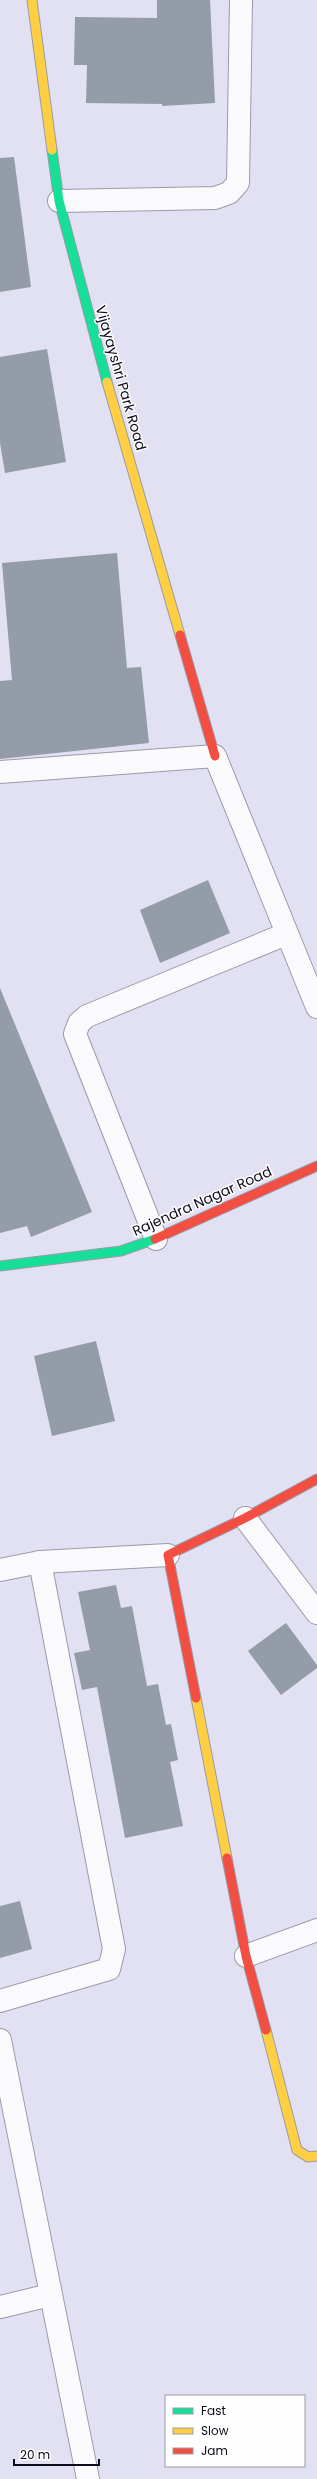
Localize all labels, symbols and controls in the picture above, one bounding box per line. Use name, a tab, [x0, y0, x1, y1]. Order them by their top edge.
street label: Vijayayshri Park Road	[91, 303, 151, 453]
street label: Rajendra Nagar Road	[129, 1161, 275, 1241]
legend	[165, 2395, 305, 2467]
text: Fast	[201, 2402, 226, 2419]
text: Slow	[201, 2422, 229, 2439]
scale bar	[14, 2441, 99, 2467]
text: Jam	[201, 2442, 228, 2459]
text: 20 m	[20, 2446, 50, 2463]

